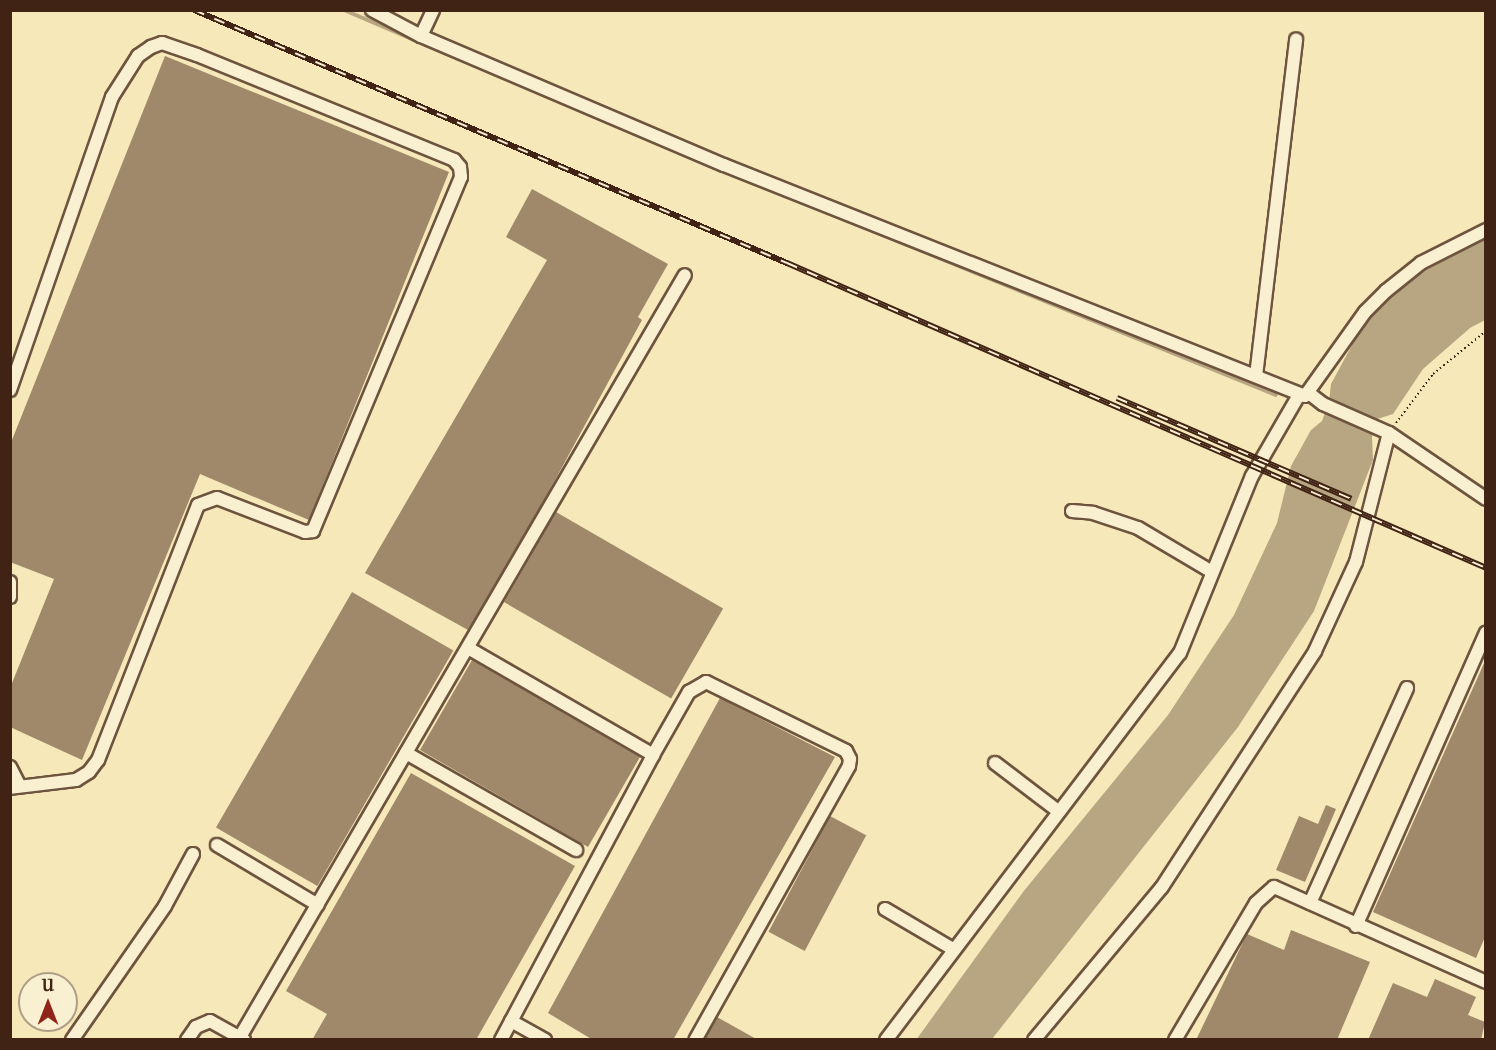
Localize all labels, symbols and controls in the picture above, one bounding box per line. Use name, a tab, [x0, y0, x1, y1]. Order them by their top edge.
north arrow	[18, 972, 78, 1032]
text: U	[42, 976, 54, 995]

